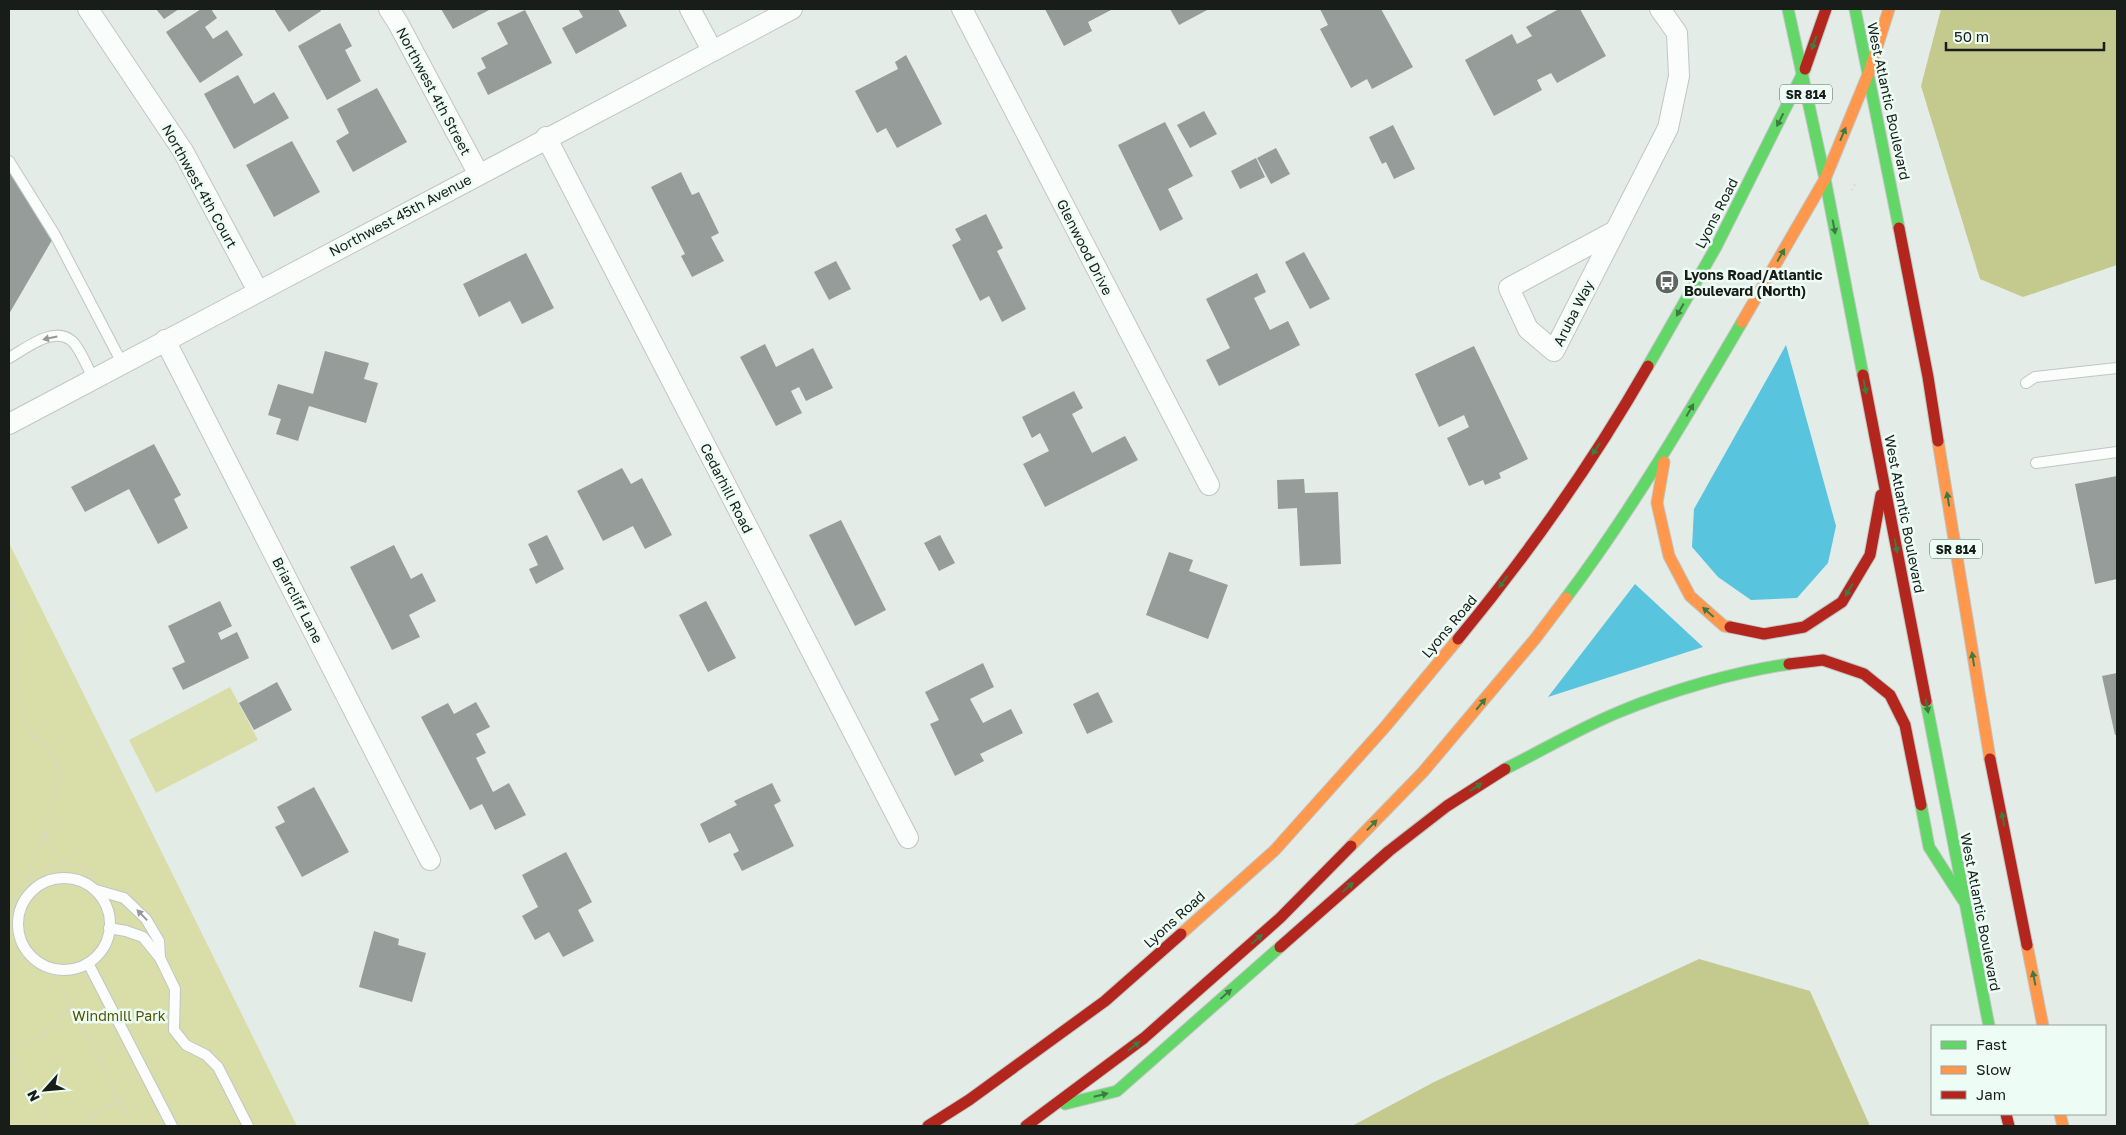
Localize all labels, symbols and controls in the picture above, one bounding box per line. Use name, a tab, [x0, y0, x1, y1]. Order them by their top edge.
street label: West Atlantic Boulevard	[1864, 20, 1914, 182]
scale bar	[1946, 20, 2104, 52]
street label: Northwest 4th Street	[393, 24, 475, 158]
text: 50 m	[1954, 27, 1989, 45]
one-way arrow	[1810, 35, 1817, 50]
road number: SR 814	[1780, 85, 1832, 104]
one-way arrow	[1776, 113, 1784, 127]
street label: Northwest 4th Court	[159, 121, 241, 251]
one-way arrow	[1840, 127, 1848, 142]
street label: Northwest 45th Avenue	[326, 170, 474, 260]
street label: Lyons Road	[1691, 175, 1741, 251]
street label: Glenwood Drive	[1053, 196, 1117, 298]
one-way arrow	[1830, 220, 1838, 235]
one-way arrow	[1776, 248, 1785, 261]
place label: Lyons Road/Atlantic Boulevard (North)	[1684, 266, 1823, 299]
bus stop icon: Lyons Road/Atlantic Boulevard (North)	[1654, 269, 1680, 295]
street label: Aruba Way	[1549, 277, 1597, 349]
one-way arrow	[1676, 303, 1684, 318]
one-way arrow	[43, 334, 58, 342]
one-way arrow	[1862, 379, 1870, 395]
one-way arrow	[1686, 404, 1695, 417]
street label: West Atlantic Boulevard	[1881, 433, 1929, 595]
street label: Cedarhill Road	[697, 440, 757, 536]
one-way arrow	[1591, 443, 1601, 456]
one-way arrow	[1943, 490, 1951, 506]
one-way arrow	[1893, 539, 1901, 555]
road number: SR 814	[1930, 540, 1982, 558]
street label: Briarcliff Lane	[269, 554, 327, 646]
one-way arrow	[1498, 576, 1508, 589]
one-way arrow	[1844, 584, 1854, 597]
street label: Lyons Road	[1418, 591, 1480, 661]
one-way arrow	[1702, 606, 1714, 618]
one-way arrow	[1969, 651, 1977, 667]
one-way arrow	[1475, 698, 1486, 711]
one-way arrow	[1923, 698, 1931, 714]
one-way arrow	[1470, 782, 1483, 792]
one-way arrow	[1998, 811, 2006, 827]
one-way arrow	[1366, 819, 1378, 831]
street label: West Atlantic Boulevard	[1957, 831, 2005, 993]
one-way arrow	[1342, 881, 1354, 893]
street label: Lyons Road	[1140, 887, 1208, 951]
one-way arrow	[136, 909, 148, 921]
one-way arrow	[1250, 933, 1262, 945]
one-way arrow	[2030, 971, 2038, 986]
one-way arrow	[1220, 988, 1232, 1000]
park label: Windmill Park	[72, 1007, 166, 1024]
legend	[1931, 1025, 2106, 1115]
text: Fast	[1976, 1035, 2007, 1053]
one-way arrow	[1127, 1040, 1140, 1051]
text: Slow	[1976, 1060, 2011, 1078]
north arrow	[20, 1065, 70, 1115]
text: Jam	[1976, 1085, 2006, 1103]
text: N	[23, 1088, 43, 1105]
one-way arrow	[1093, 1091, 1108, 1099]

